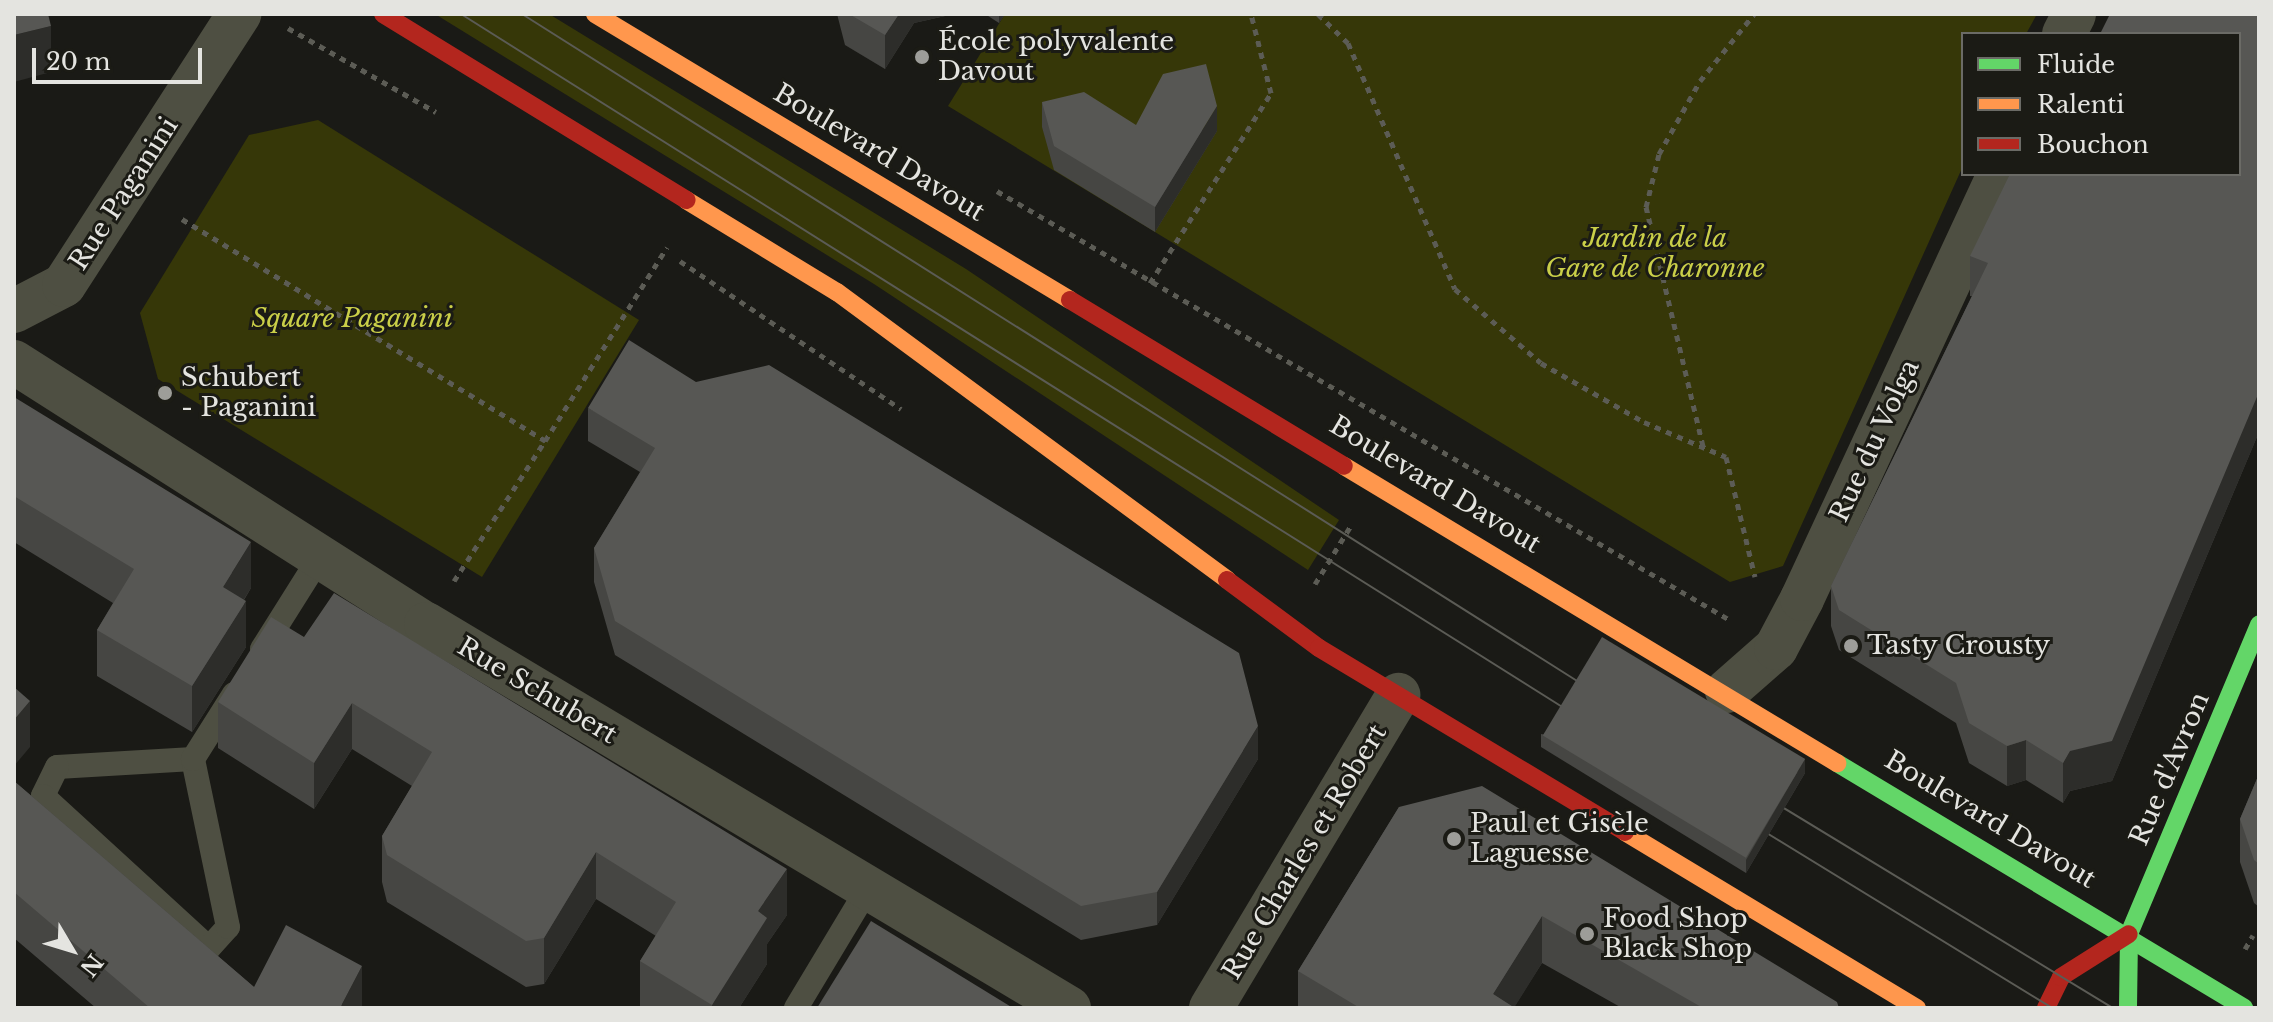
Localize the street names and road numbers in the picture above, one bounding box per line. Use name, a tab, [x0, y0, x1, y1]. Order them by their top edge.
street label: Boulevard Davout	[768, 78, 990, 228]
street label: Rue Paganini	[63, 112, 185, 276]
street label: Rue du Volga	[1824, 355, 1926, 527]
street label: Boulevard Davout	[1324, 410, 1546, 560]
street label: Rue Schubert	[452, 631, 622, 751]
street label: Rue d'Avron	[2124, 688, 2216, 850]
street label: Rue Charles et Robert	[1216, 719, 1394, 985]
street label: Boulevard Davout	[1879, 745, 2101, 895]

